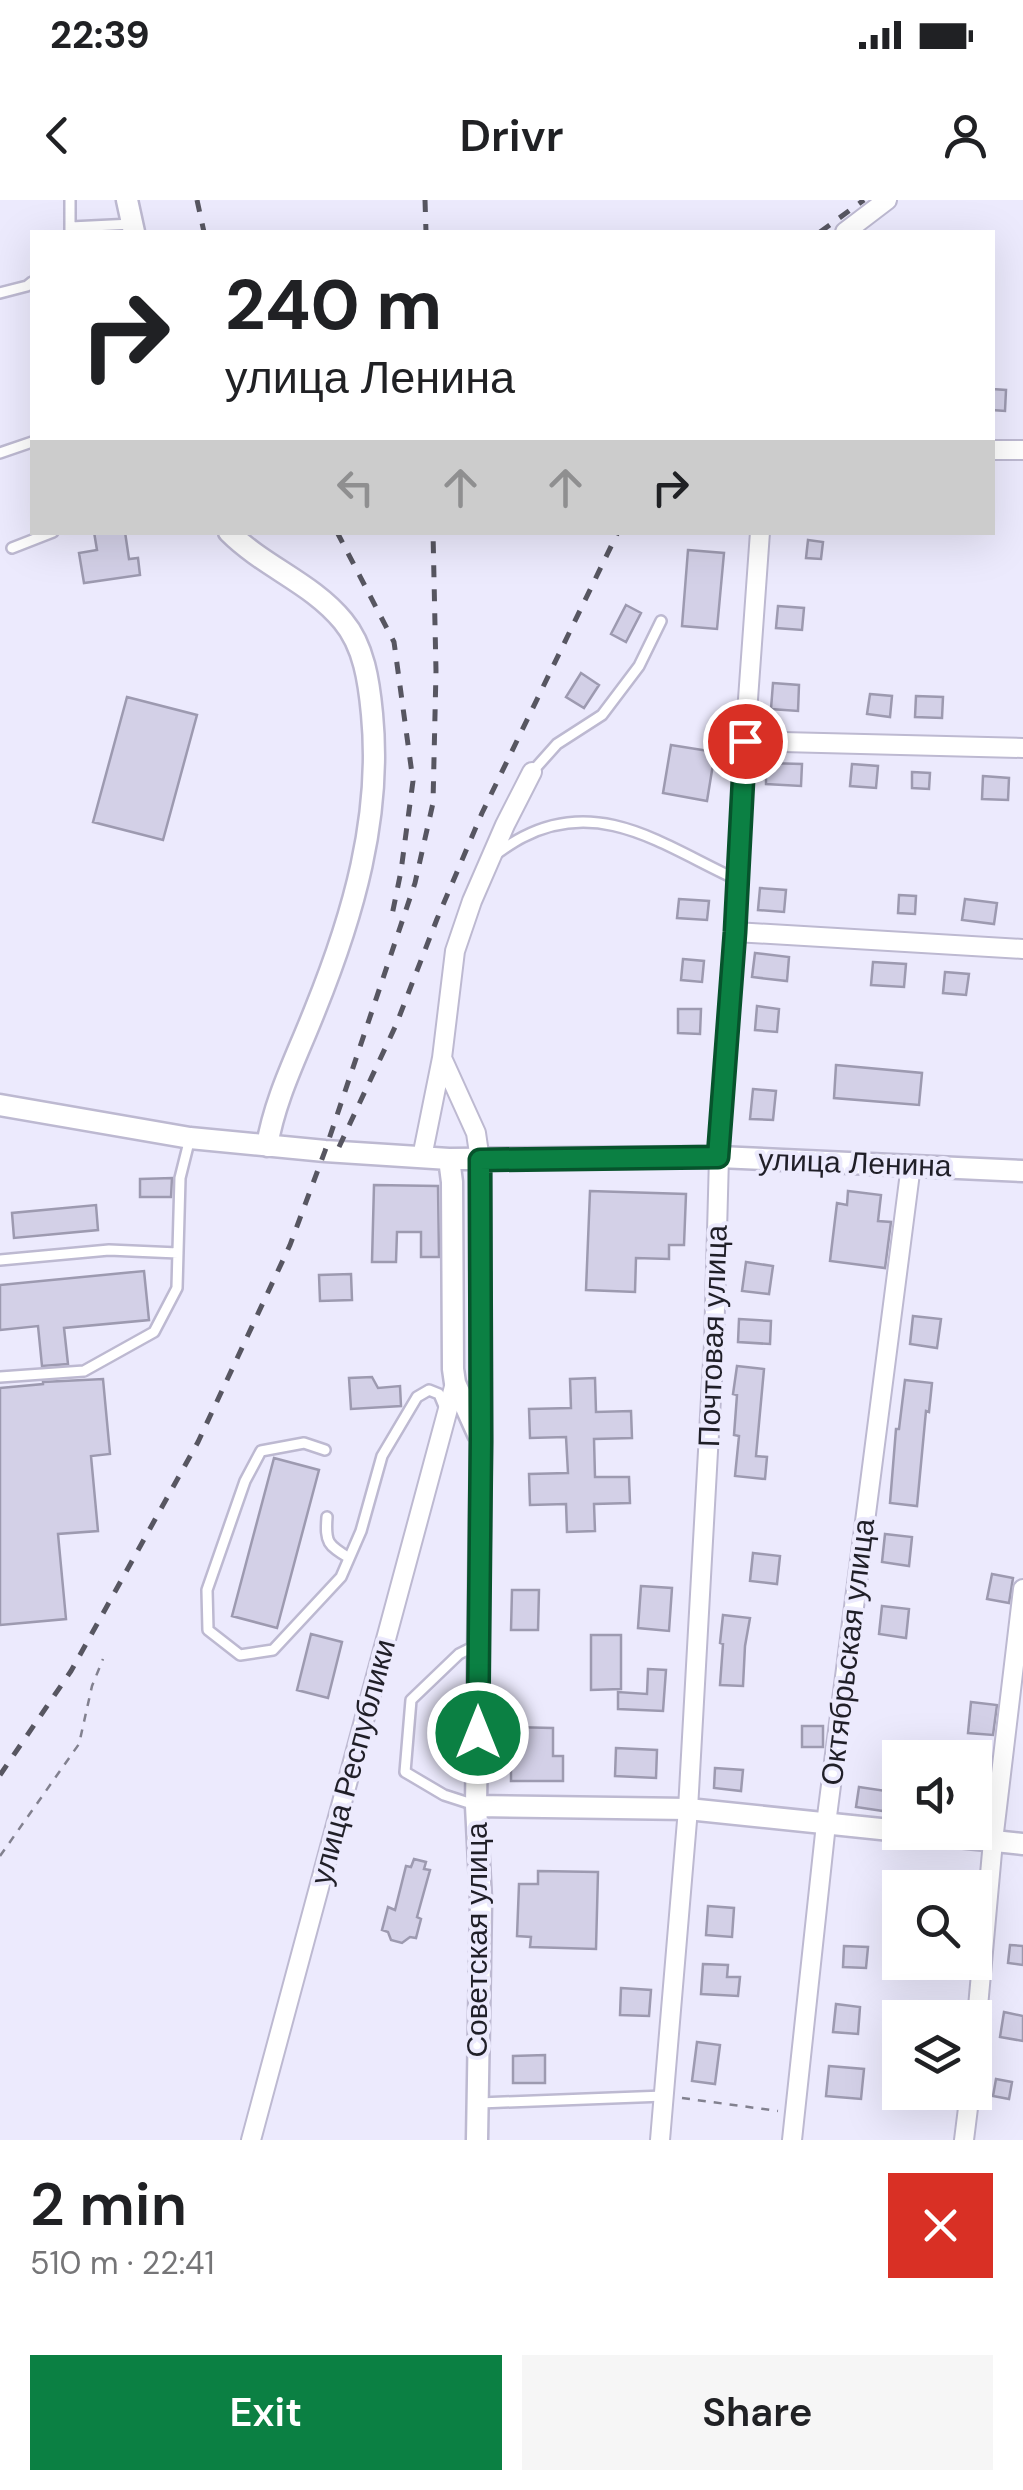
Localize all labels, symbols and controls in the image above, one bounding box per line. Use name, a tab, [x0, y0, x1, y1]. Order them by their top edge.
text: 22:39	[50, 10, 150, 60]
text: Drivr	[459, 106, 564, 165]
icon: back	[30, 108, 85, 163]
icon: person	[938, 108, 993, 163]
text: 240 m	[225, 260, 442, 351]
icon: right	[60, 270, 190, 400]
text: улица Ленина	[225, 348, 515, 407]
icon: left	[328, 460, 383, 515]
icon: ahead	[433, 460, 488, 515]
icon: ahead	[538, 460, 593, 515]
icon: right	[643, 460, 698, 515]
pin	[703, 699, 788, 784]
icon: arrive	[718, 714, 773, 769]
street label: улица Ленина	[758, 1140, 953, 1185]
street label: Почтовая улица	[689, 1224, 736, 1448]
street label: Октябрьская улица	[812, 1516, 883, 1788]
street label: улица Республики	[301, 1635, 404, 1889]
position arrow	[426, 1681, 530, 1785]
map controls	[882, 1740, 992, 2110]
button: sound	[882, 1740, 992, 1850]
street label: Советская улица	[457, 1822, 496, 2058]
button: search	[882, 1870, 992, 1980]
button: layers	[882, 2000, 992, 2110]
text: 2 min	[30, 2165, 187, 2244]
button: close	[888, 2173, 993, 2278]
text: 510 m · 22:41	[30, 2242, 215, 2284]
button: Exit	[30, 2355, 502, 2470]
button: Share	[522, 2355, 993, 2470]

